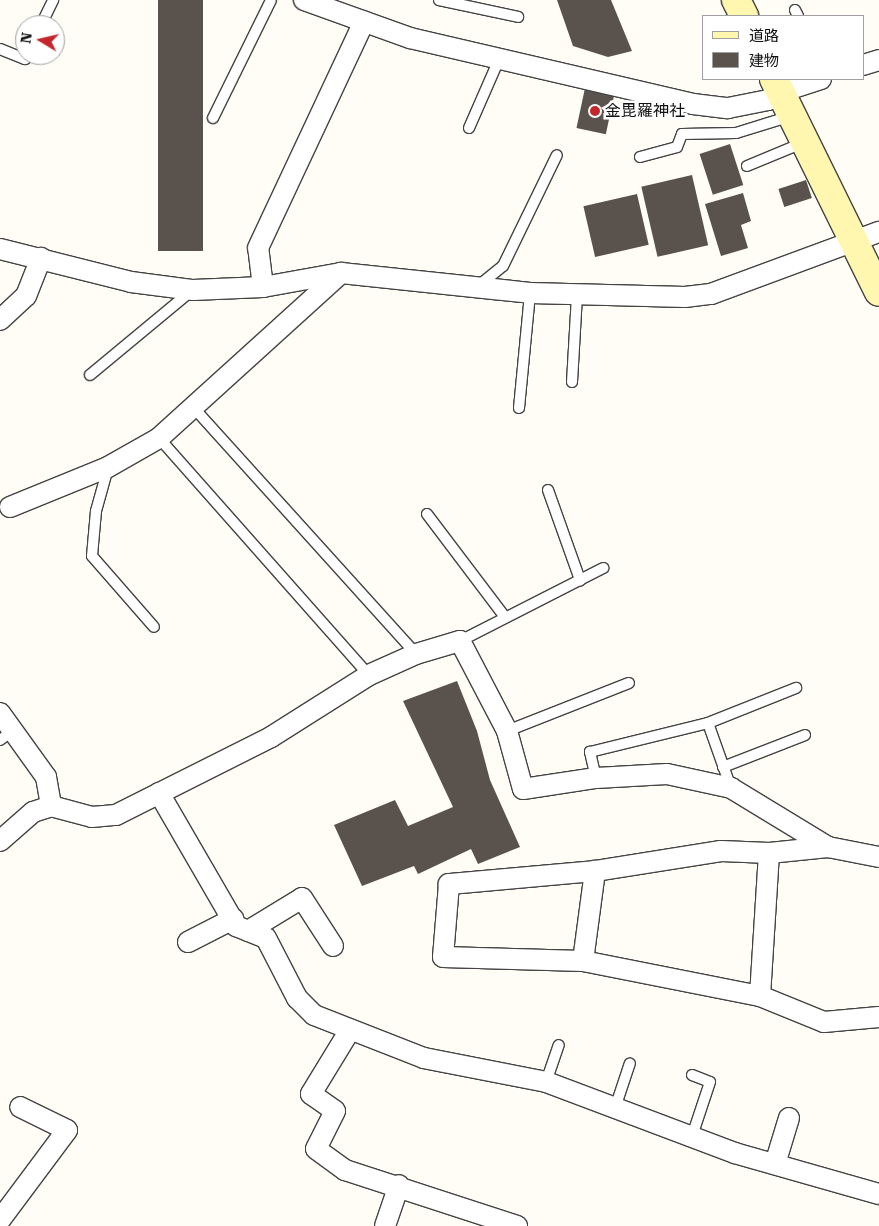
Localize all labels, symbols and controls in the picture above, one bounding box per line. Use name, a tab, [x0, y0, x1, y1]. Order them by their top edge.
north arrow	[15, 15, 65, 65]
legend	[702, 15, 864, 80]
text: 道路	[749, 27, 779, 45]
text: N	[17, 31, 35, 44]
text: 建物	[749, 52, 779, 70]
place label: 金毘羅神社	[605, 101, 685, 121]
marker: 金毘羅神社	[589, 105, 601, 117]

